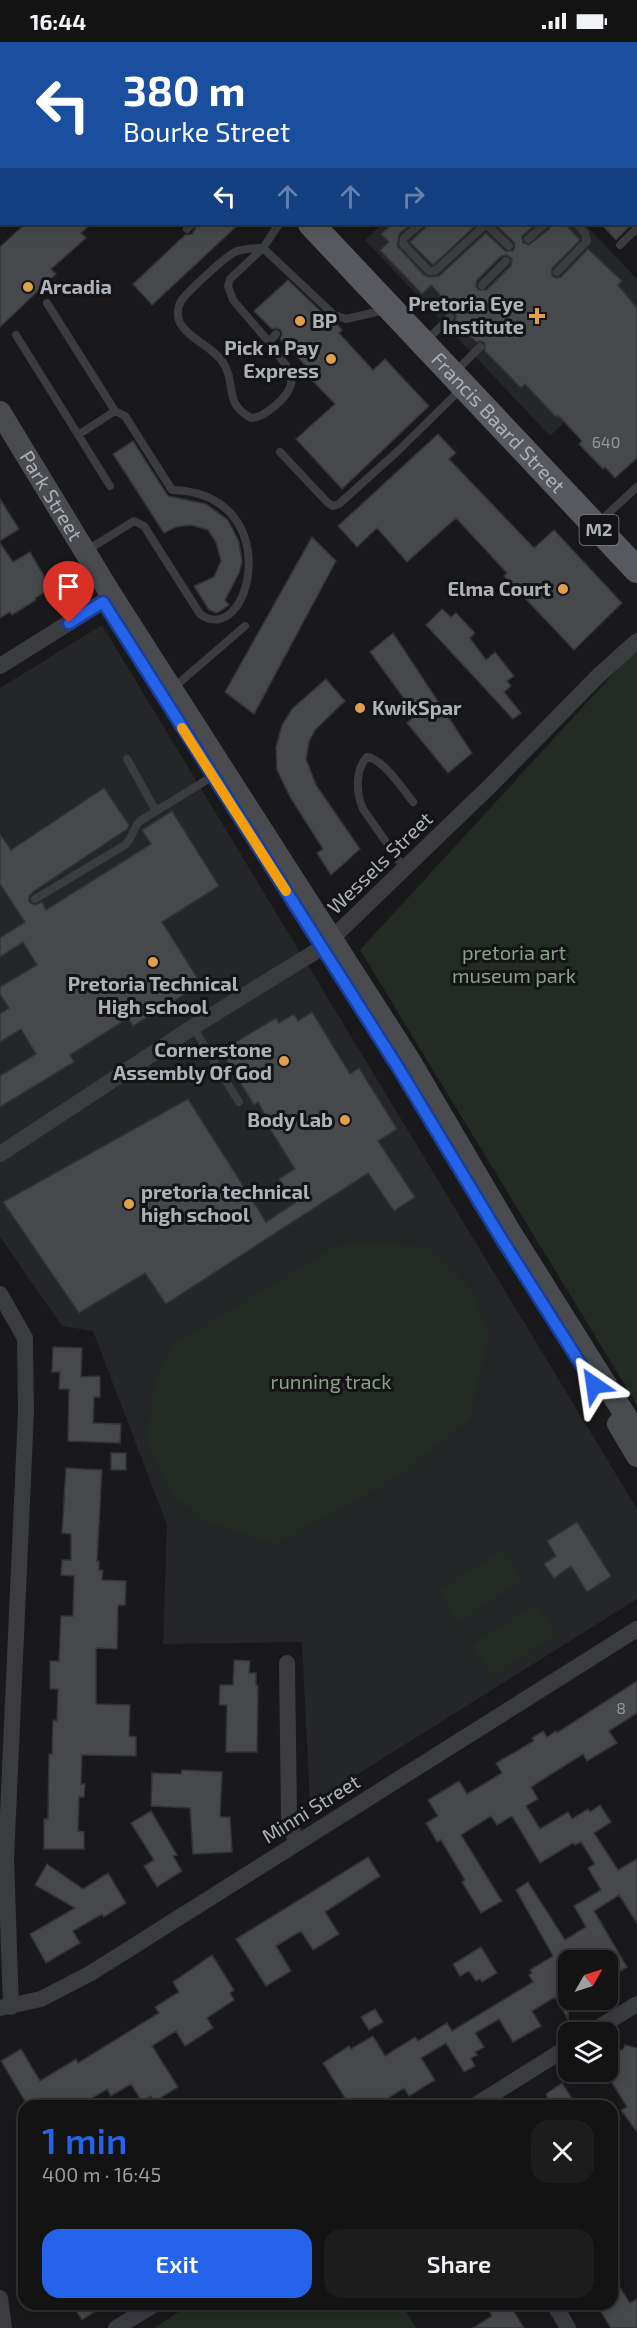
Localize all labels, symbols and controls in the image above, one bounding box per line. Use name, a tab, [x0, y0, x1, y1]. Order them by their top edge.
text: 16:44	[30, 8, 86, 34]
text: 380 m	[123, 64, 246, 114]
icon: left	[24, 66, 102, 144]
text: Bourke Street	[123, 115, 290, 147]
icon: left	[208, 180, 241, 213]
icon: ahead	[271, 180, 304, 213]
icon: ahead	[334, 180, 367, 213]
icon: right	[397, 180, 430, 213]
place label: Arcadia	[40, 274, 112, 298]
marker: Arcadia	[21, 280, 35, 294]
place label: Pretoria Eye Institute	[408, 291, 524, 338]
marker: Pretoria Eye Institute	[528, 307, 546, 325]
place label: BP	[312, 308, 337, 332]
marker: BP	[293, 314, 307, 328]
place label: Pick n Pay Express	[224, 335, 320, 382]
street label: Francis Baard Street	[427, 347, 571, 498]
marker: Pick n Pay Express	[324, 352, 338, 366]
house number: 640	[592, 432, 620, 451]
street label: Park Street	[15, 446, 88, 545]
road number: M2	[580, 515, 618, 545]
pin	[43, 561, 94, 623]
icon: arrive	[52, 570, 85, 603]
place label: Elma Court	[447, 576, 551, 600]
marker: Elma Court	[556, 582, 570, 596]
place label: KwikSpar	[372, 695, 462, 719]
marker: KwikSpar	[353, 701, 367, 715]
street label: Wessels Street	[322, 806, 437, 918]
park label: pretoria art museum park	[452, 940, 576, 987]
marker: Pretoria Technical High school	[146, 955, 160, 969]
place label: Pretoria Technical High school	[68, 971, 239, 1018]
place label: Cornerstone Assembly Of God	[113, 1037, 272, 1085]
marker: Cornerstone Assembly Of God	[277, 1054, 291, 1068]
place label: Body Lab	[247, 1107, 333, 1132]
marker: Body Lab	[338, 1113, 352, 1127]
place label: pretoria technical high school	[141, 1179, 310, 1226]
marker: pretoria technical high school	[122, 1197, 136, 1211]
position arrow	[562, 1353, 626, 1417]
park label: running track	[270, 1369, 392, 1393]
house number: 8	[616, 1698, 626, 1717]
street label: Minni Street	[257, 1768, 364, 1848]
north arrow	[558, 1950, 618, 2010]
map controls	[558, 1950, 618, 2082]
button: layers	[558, 2022, 618, 2082]
text: 1 min	[42, 2118, 127, 2161]
button: close	[531, 2120, 594, 2183]
text: 400 m · 16:45	[42, 2162, 161, 2186]
button: Exit	[42, 2229, 312, 2298]
button: Share	[324, 2229, 594, 2298]

